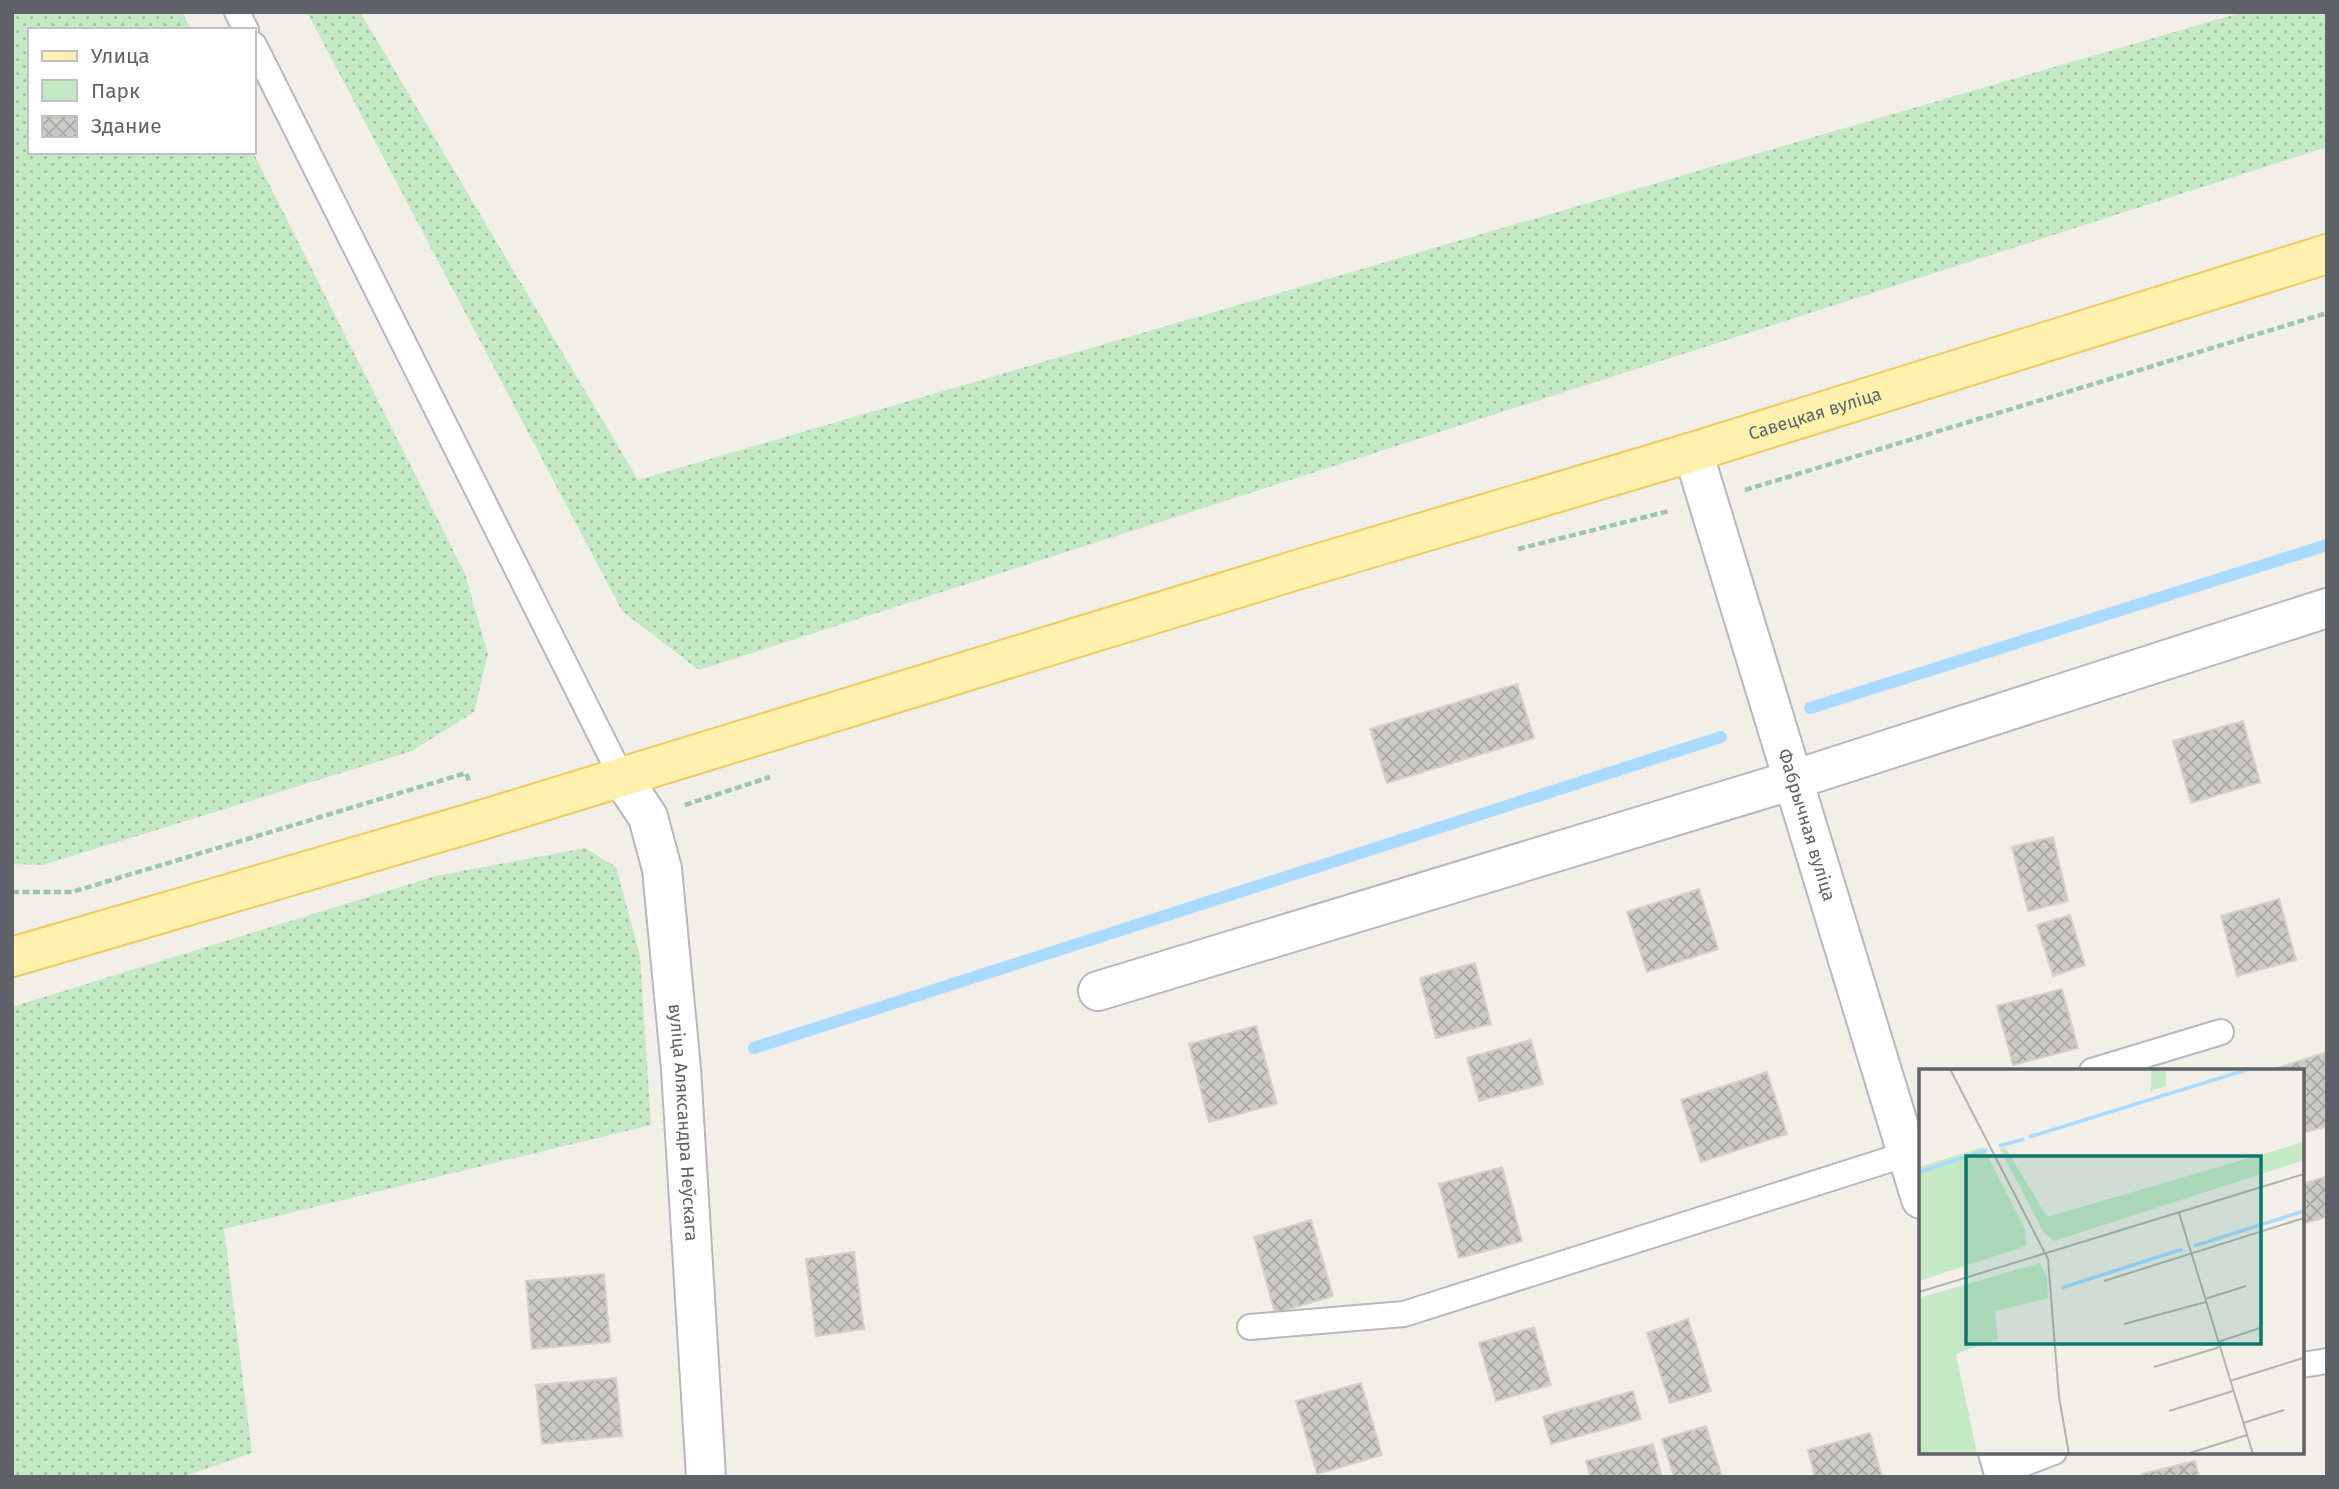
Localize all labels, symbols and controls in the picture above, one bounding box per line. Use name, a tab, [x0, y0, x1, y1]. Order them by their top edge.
legend	[28, 28, 256, 154]
text: Улица	[91, 43, 150, 69]
text: Парк	[91, 78, 140, 104]
text: Здание	[91, 113, 162, 139]
street label: Савецкая вуліца	[1746, 383, 1884, 445]
street label: Фабрычная вуліца	[1773, 746, 1840, 904]
street label: вуліца Аляксандра Неўскага	[664, 1003, 703, 1242]
inset map	[1919, 1069, 2304, 1454]

